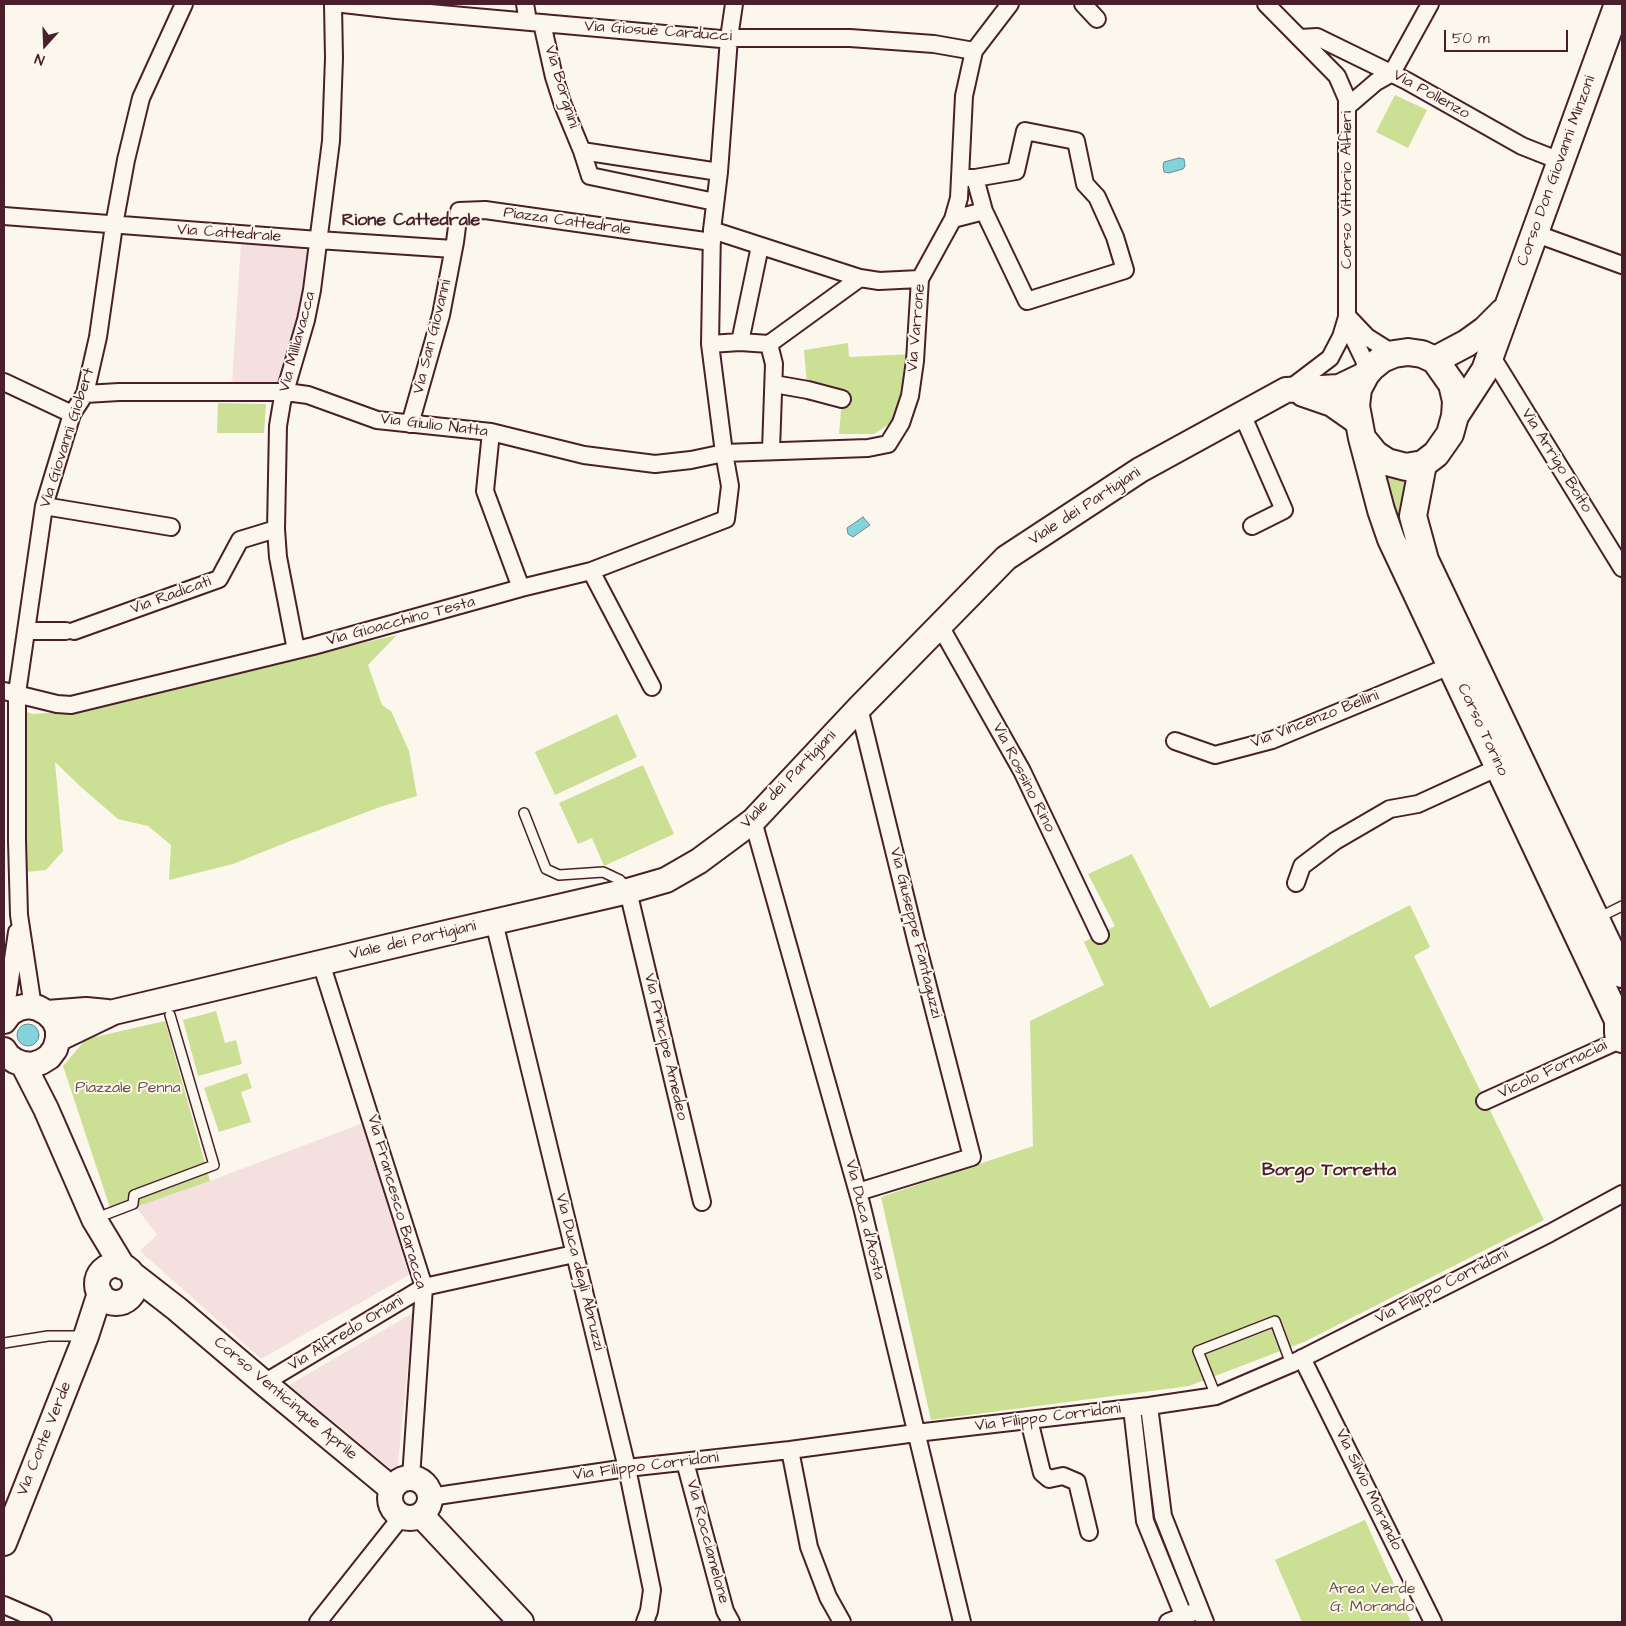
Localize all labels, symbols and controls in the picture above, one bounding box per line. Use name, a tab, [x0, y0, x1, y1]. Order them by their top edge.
street label: Via Giosuè Carducci	[584, 17, 732, 47]
north arrow	[20, 20, 70, 70]
scale bar	[1446, 20, 1570, 52]
text: 50 m	[1452, 28, 1490, 49]
street label: Via Borgnini	[539, 43, 583, 131]
text: N	[32, 48, 47, 70]
street label: Via Pollenzo	[1389, 66, 1473, 124]
street label: Corso Don Giovanni Minzoni	[1514, 73, 1600, 269]
street label: Corso Vittorio Alfieri	[1338, 111, 1358, 269]
street label: Piazza Cattedrale	[502, 204, 632, 240]
district label: Rione Cattedrale	[342, 210, 480, 232]
street label: Via Cattedrale	[176, 221, 282, 247]
street label: Via San Giovanni	[410, 278, 456, 396]
street label: Via Varrone	[904, 283, 930, 373]
street label: Via Milliavacca	[275, 290, 321, 394]
street label: Via Giovanni Giobert	[36, 366, 100, 510]
street label: Via Arrigo Boito	[1516, 405, 1596, 517]
street label: Via Giulio Natta	[379, 410, 489, 442]
street label: Viale dei Partigiani	[1026, 464, 1144, 550]
street label: Via Radicati	[128, 573, 214, 619]
street label: Via Gioacchino Testa	[325, 593, 477, 651]
street label: Corso Torino	[1452, 681, 1512, 779]
street label: Via Vincenzo Bellini	[1248, 687, 1382, 753]
street label: Via Rossino Rino	[987, 720, 1059, 836]
street label: Viale dei Partigiani	[737, 727, 841, 833]
street label: Via Giuseppe Fantaguzzi	[885, 846, 945, 1020]
street label: Viale dei Partigiani	[348, 917, 478, 965]
street label: Via Principe Amedeo	[639, 972, 691, 1122]
street label: Vicolo Fornaciai	[1496, 1036, 1610, 1104]
park label: Piazzale Penna	[75, 1079, 181, 1099]
street label: Via Francesco Baracca	[362, 1113, 430, 1291]
street label: Via Duca d'Aosta	[840, 1158, 888, 1282]
district label: Borgo Torretta	[1262, 1160, 1396, 1182]
street label: Via Duca degli Abruzzi	[550, 1192, 608, 1352]
street label: Via Filippo Corridoni	[1372, 1245, 1512, 1329]
street label: Via Alfredo Oriani	[285, 1292, 407, 1376]
street label: Corso Venticinque Aprile	[209, 1333, 361, 1465]
street label: Via Conte Verde	[13, 1379, 77, 1499]
street label: Via Filippo Corridoni	[974, 1400, 1122, 1436]
street label: Via Silvio Morando	[1330, 1426, 1406, 1554]
street label: Via Filippo Corridoni	[572, 1449, 720, 1485]
street label: Via Rocciamelone	[681, 1478, 733, 1606]
park label: Area Verde G. Morando	[1329, 1580, 1415, 1618]

